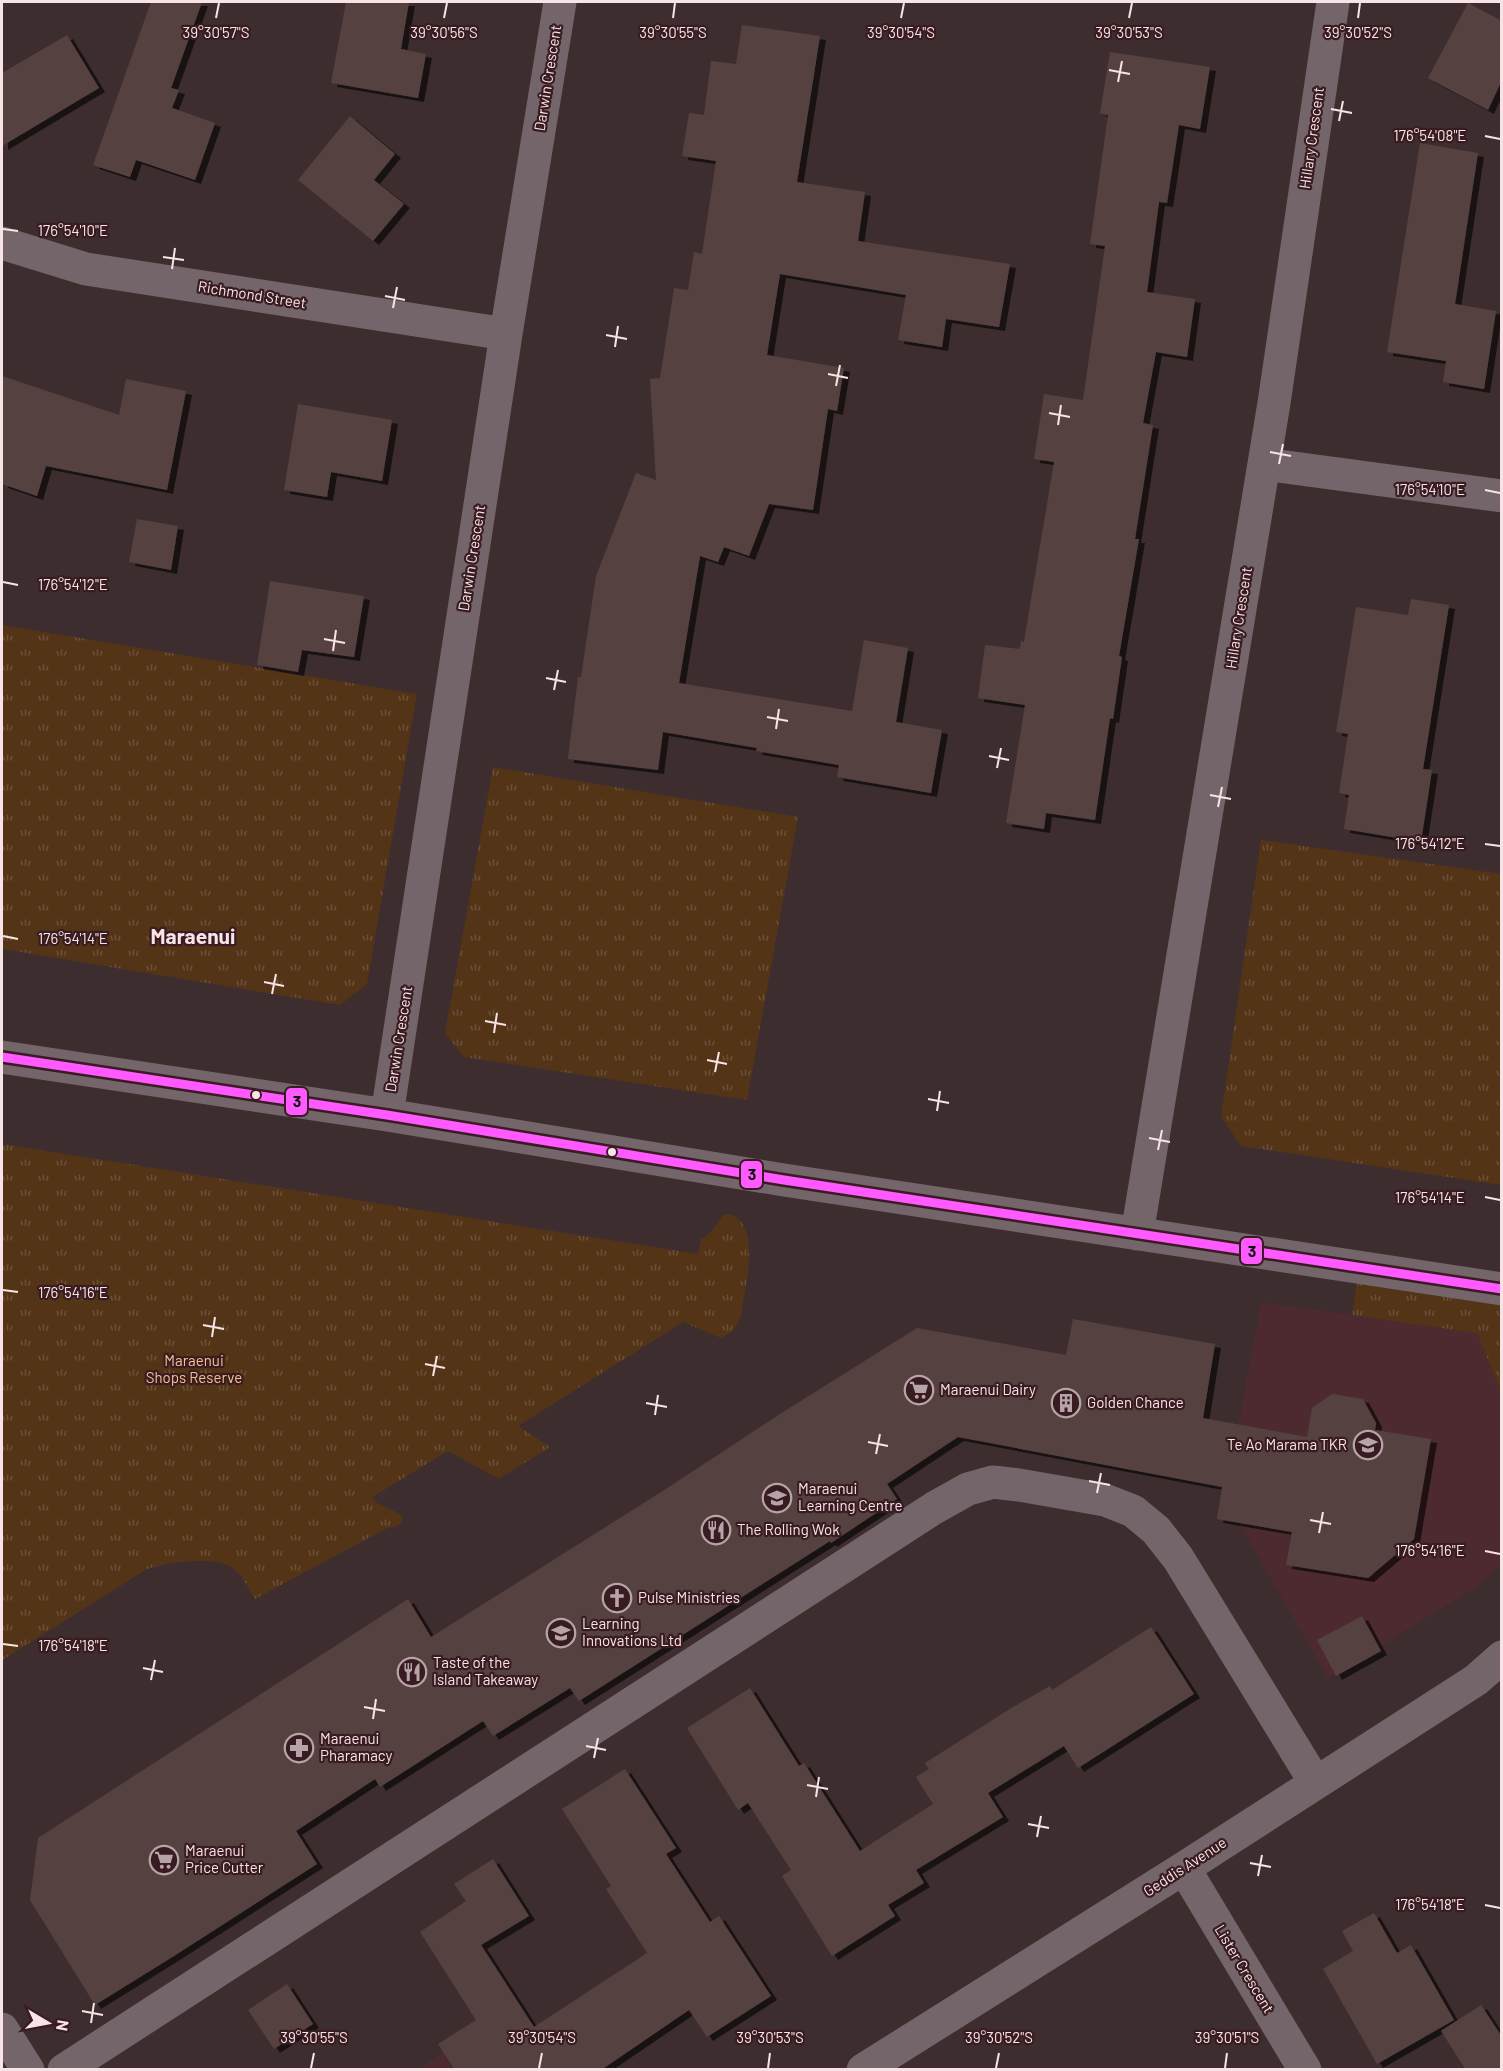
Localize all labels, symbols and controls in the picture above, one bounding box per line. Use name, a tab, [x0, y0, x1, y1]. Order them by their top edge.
text: 39°30'57"S	[183, 23, 249, 41]
text: 39°30'56"S	[410, 23, 478, 41]
street label: Darwin Crescent	[530, 23, 564, 132]
text: 39°30'55"S	[639, 23, 707, 41]
text: 39°30'54"S	[867, 23, 935, 41]
text: 39°30'53"S	[1095, 23, 1163, 41]
text: 39°30'52"S	[1324, 23, 1392, 41]
street label: Hillary Crescent	[1295, 86, 1327, 190]
text: 176°54'08"E	[1394, 126, 1466, 144]
text: 176°54'10"E	[38, 221, 108, 239]
street label: Richmond Street	[197, 277, 308, 311]
text: 176°54'10"E	[1395, 480, 1465, 498]
street label: Darwin Crescent	[454, 503, 488, 612]
street label: Hillary Crescent	[1221, 566, 1255, 670]
text: 176°54'12"E	[38, 575, 108, 593]
text: 176°54'12"E	[1395, 834, 1465, 852]
district label: Maraenui	[151, 923, 235, 948]
text: 176°54'14"E	[38, 929, 108, 947]
street label: Darwin Crescent	[381, 984, 415, 1093]
line badge: 3	[285, 1087, 308, 1116]
unlabelled marker	[250, 1089, 262, 1101]
text: 3	[293, 1091, 301, 1110]
unlabelled marker	[606, 1146, 618, 1158]
line badge: 3	[740, 1160, 763, 1189]
text: 3	[748, 1164, 756, 1183]
text: 176°54'14"E	[1395, 1188, 1465, 1206]
line badge: 3	[1240, 1237, 1263, 1265]
text: 3	[1248, 1241, 1256, 1260]
text: 176°54'16"E	[38, 1283, 108, 1301]
park label: Maraenui Shops Reserve	[146, 1351, 242, 1386]
supermarket icon: Maraenui Dairy	[903, 1374, 935, 1406]
place label: Maraenui Dairy	[940, 1380, 1036, 1398]
building icon: Golden Chance	[1050, 1387, 1082, 1419]
place label: Golden Chance	[1087, 1393, 1184, 1411]
school or university icon: Te Ao Marama TKR	[1352, 1429, 1384, 1461]
place label: Te Ao Marama TKR	[1227, 1435, 1347, 1453]
place label: Maraenui Learning Centre	[798, 1479, 903, 1514]
school or university icon: Maraenui Learning Centre	[761, 1482, 793, 1514]
restaurant icon: The Rolling Wok	[700, 1514, 732, 1546]
place label: The Rolling Wok	[737, 1520, 840, 1538]
text: 176°54'16"E	[1395, 1541, 1465, 1559]
church icon: Pulse Ministries	[601, 1582, 633, 1614]
place label: Pulse Ministries	[638, 1588, 740, 1606]
place label: Learning Innovations Ltd	[582, 1614, 682, 1649]
school or university icon: Learning Innovations Ltd	[545, 1617, 577, 1649]
text: 176°54'18"E	[38, 1636, 108, 1654]
place label: Taste of the Island Takeaway	[433, 1653, 538, 1688]
restaurant icon: Taste of the Island Takeaway	[396, 1656, 428, 1688]
place label: Maraenui Pharamacy	[320, 1729, 393, 1764]
pharmacy icon: Maraenui Pharamacy	[283, 1732, 315, 1764]
street label: Geddis Avenue	[1140, 1833, 1229, 1900]
place label: Maraenui Price Cutter	[185, 1841, 264, 1876]
supermarket icon: Maraenui Price Cutter	[148, 1844, 180, 1876]
text: 176°54'18"E	[1395, 1895, 1465, 1913]
street label: Lister Crescent	[1211, 1921, 1278, 2016]
north arrow	[18, 1993, 78, 2053]
text: N	[53, 2019, 74, 2033]
text: 39°30'55"S	[280, 2028, 348, 2046]
text: 39°30'54"S	[508, 2028, 576, 2046]
text: 39°30'53"S	[736, 2028, 804, 2046]
text: 39°30'52"S	[965, 2028, 1033, 2046]
text: 39°30'51"S	[1195, 2028, 1259, 2046]

